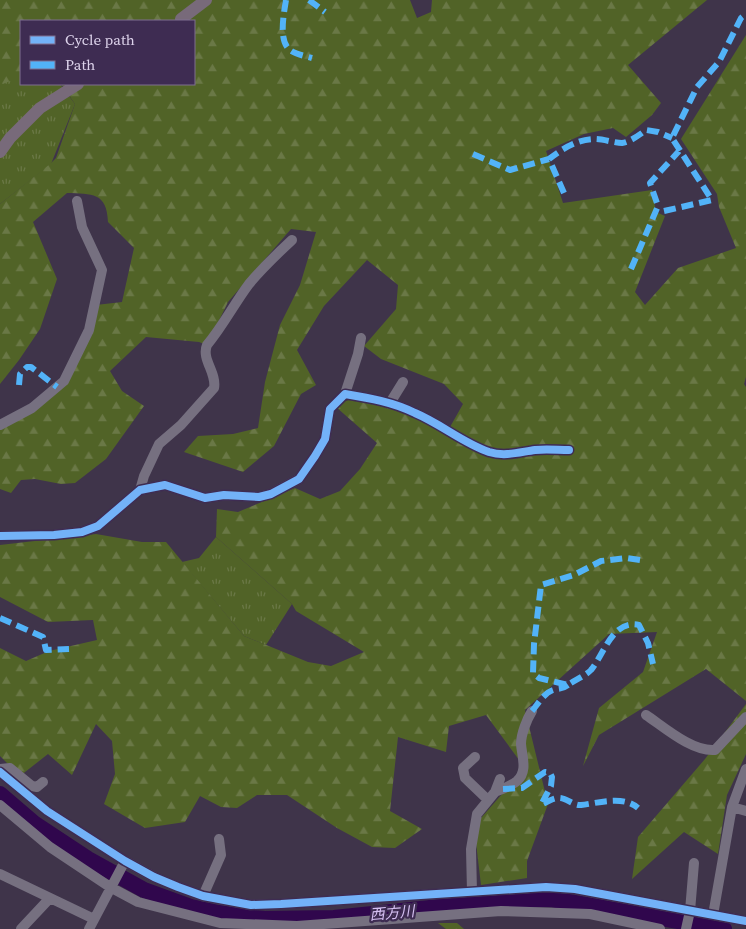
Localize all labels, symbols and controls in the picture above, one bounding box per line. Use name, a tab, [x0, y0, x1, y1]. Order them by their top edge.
legend	[20, 20, 195, 85]
text: Cycle path	[65, 29, 135, 50]
text: Path	[65, 54, 95, 75]
water label: 西方川	[369, 900, 417, 925]

